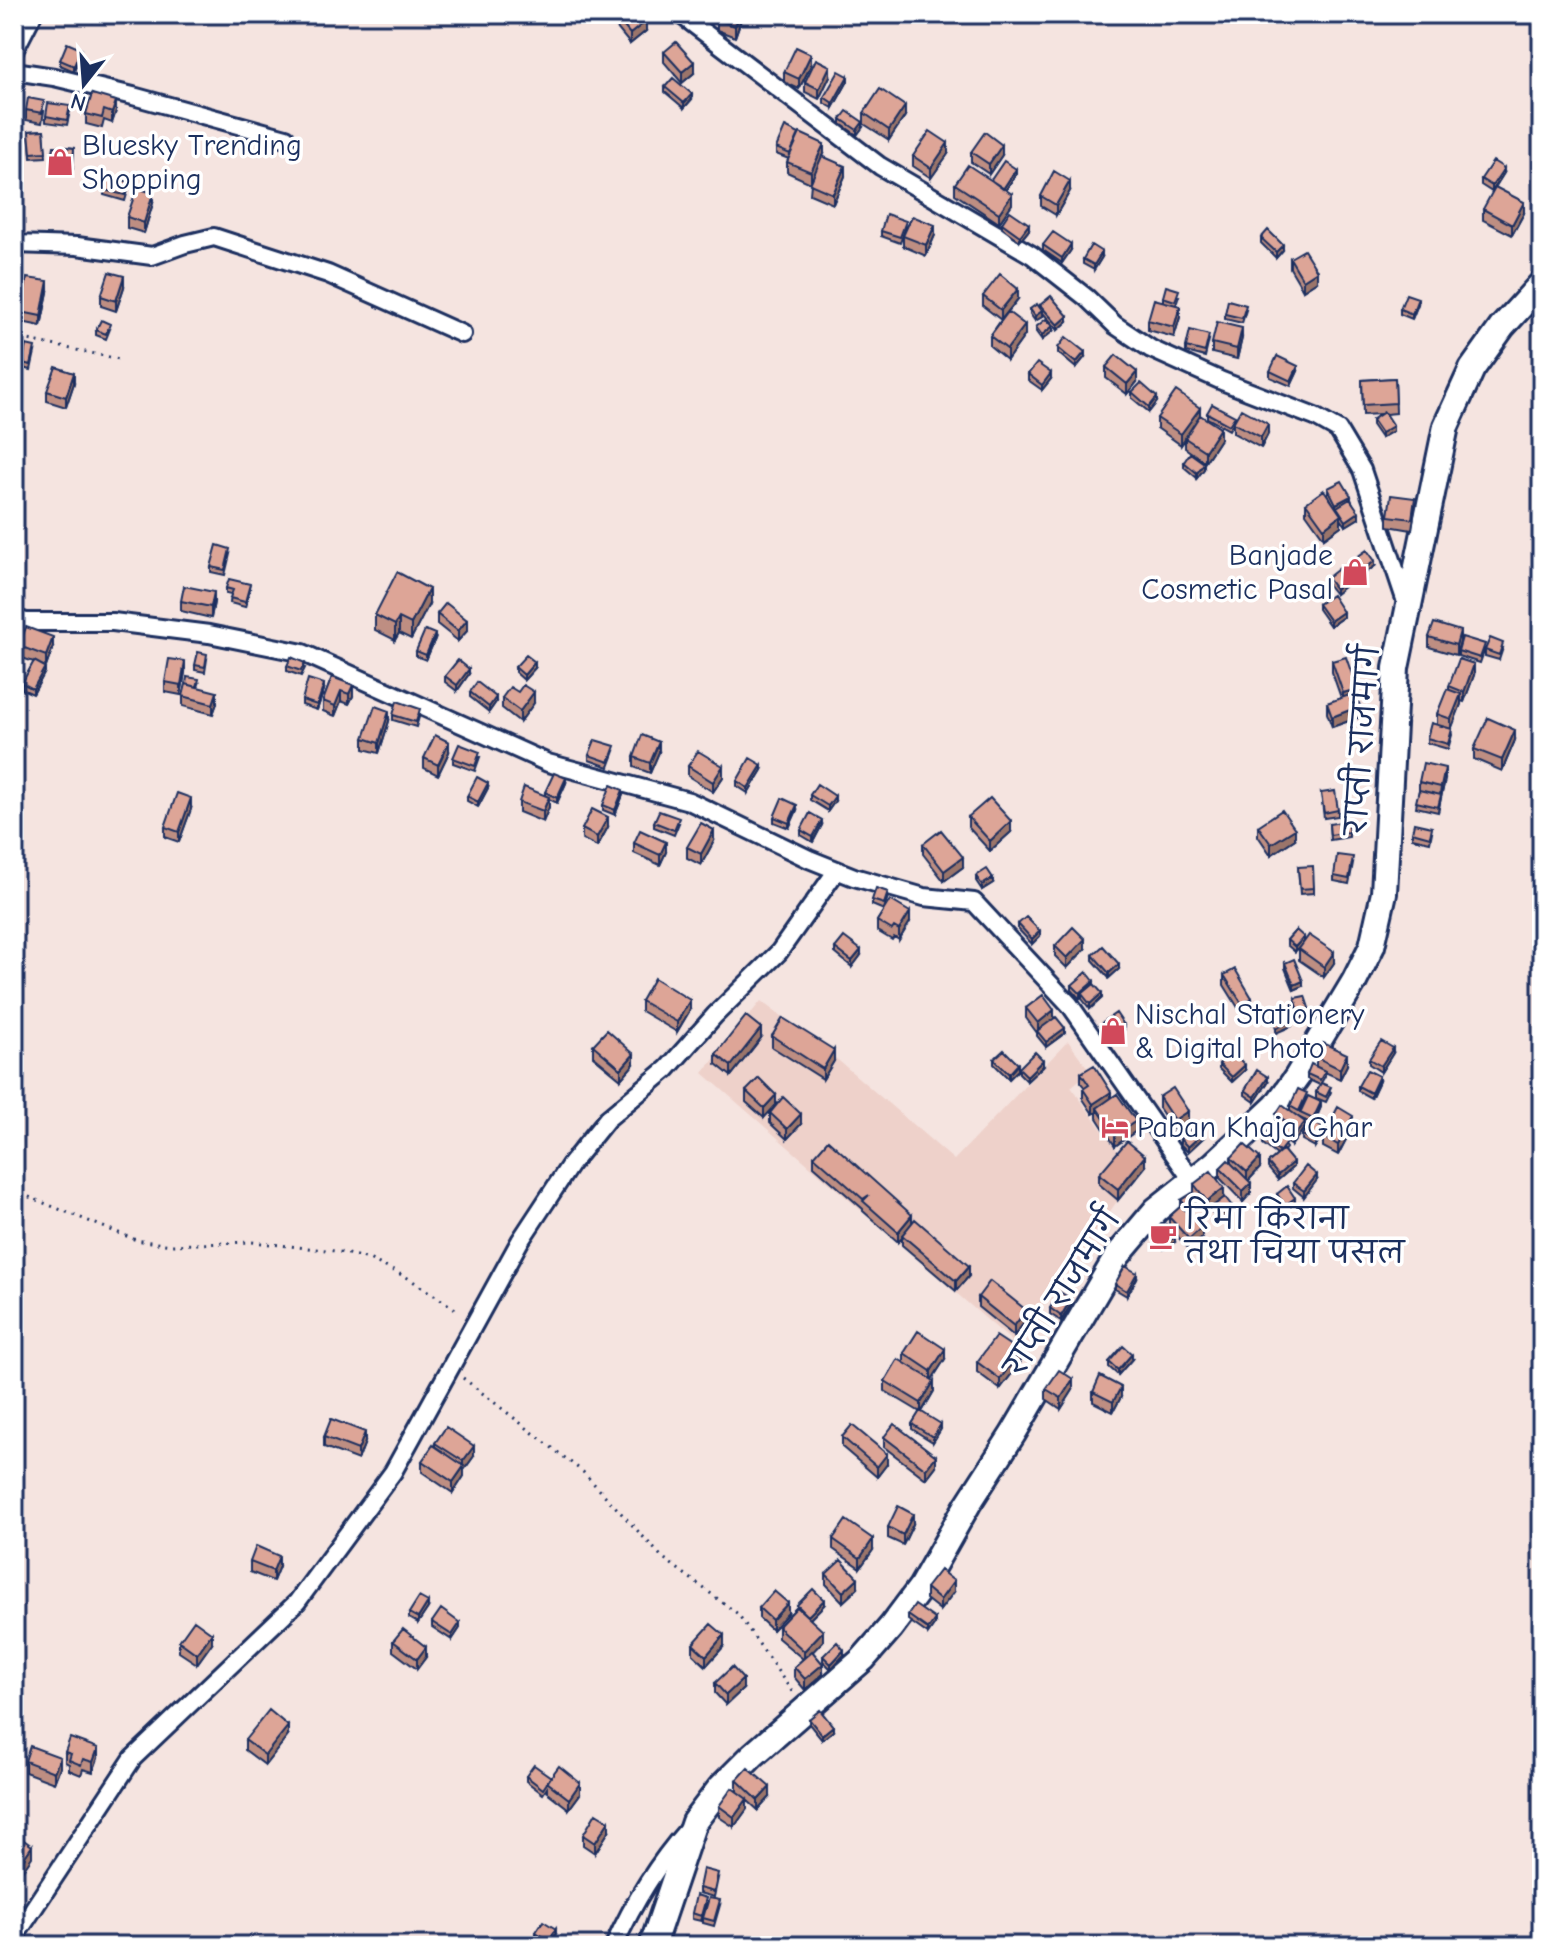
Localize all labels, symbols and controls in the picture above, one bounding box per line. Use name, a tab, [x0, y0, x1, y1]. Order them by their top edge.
north arrow	[44, 44, 124, 124]
text: N	[68, 88, 89, 117]
place label: Bluesky Trending Shopping	[82, 128, 302, 197]
shop icon: Bluesky Trending Shopping	[45, 147, 75, 177]
place label: Banjade Cosmetic Pasal	[1141, 538, 1333, 607]
shop icon: Banjade Cosmetic Pasal	[1340, 557, 1370, 587]
street label: राप्ती राजमार्ग	[1333, 642, 1387, 838]
place label: Nischal Stationery & Digital Photo	[1135, 997, 1365, 1066]
shop icon: Nischal Stationery & Digital Photo	[1098, 1016, 1128, 1046]
place label: Paban Khaja Ghar	[1137, 1110, 1372, 1145]
hotel icon: Paban Khaja Ghar	[1100, 1112, 1130, 1142]
place label: रिमा किराना तथा चिया पसल	[1183, 1196, 1406, 1271]
street label: राप्ती राजमार्ग	[992, 1199, 1129, 1385]
cafe icon: रिमा किराना तथा चिया पसल	[1148, 1221, 1178, 1251]

